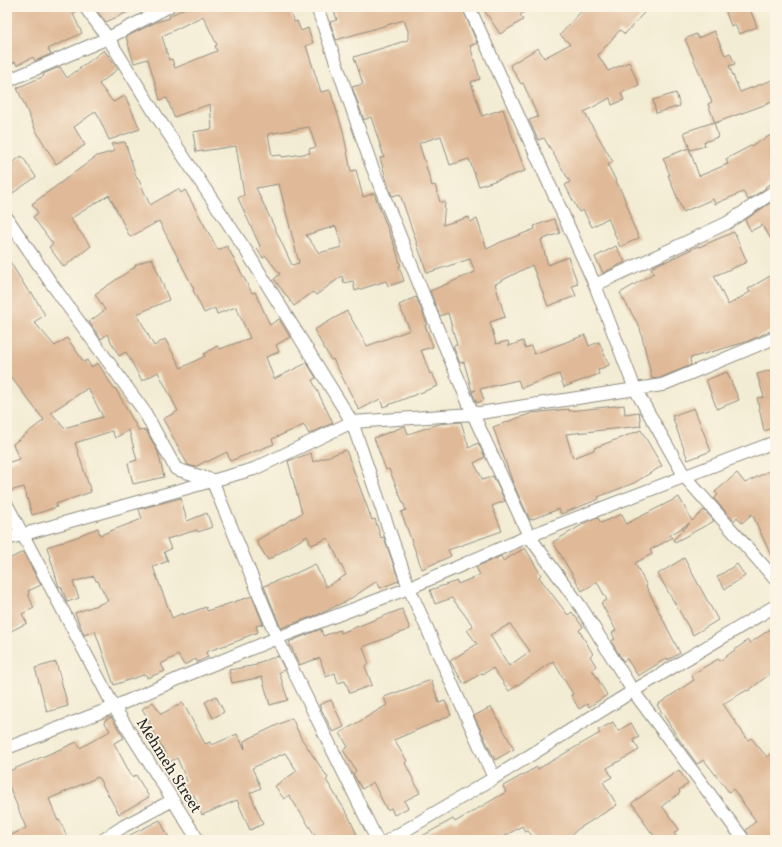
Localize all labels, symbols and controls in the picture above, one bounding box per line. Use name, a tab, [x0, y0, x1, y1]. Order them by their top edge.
street label: Mehmeh Street	[130, 714, 206, 818]

